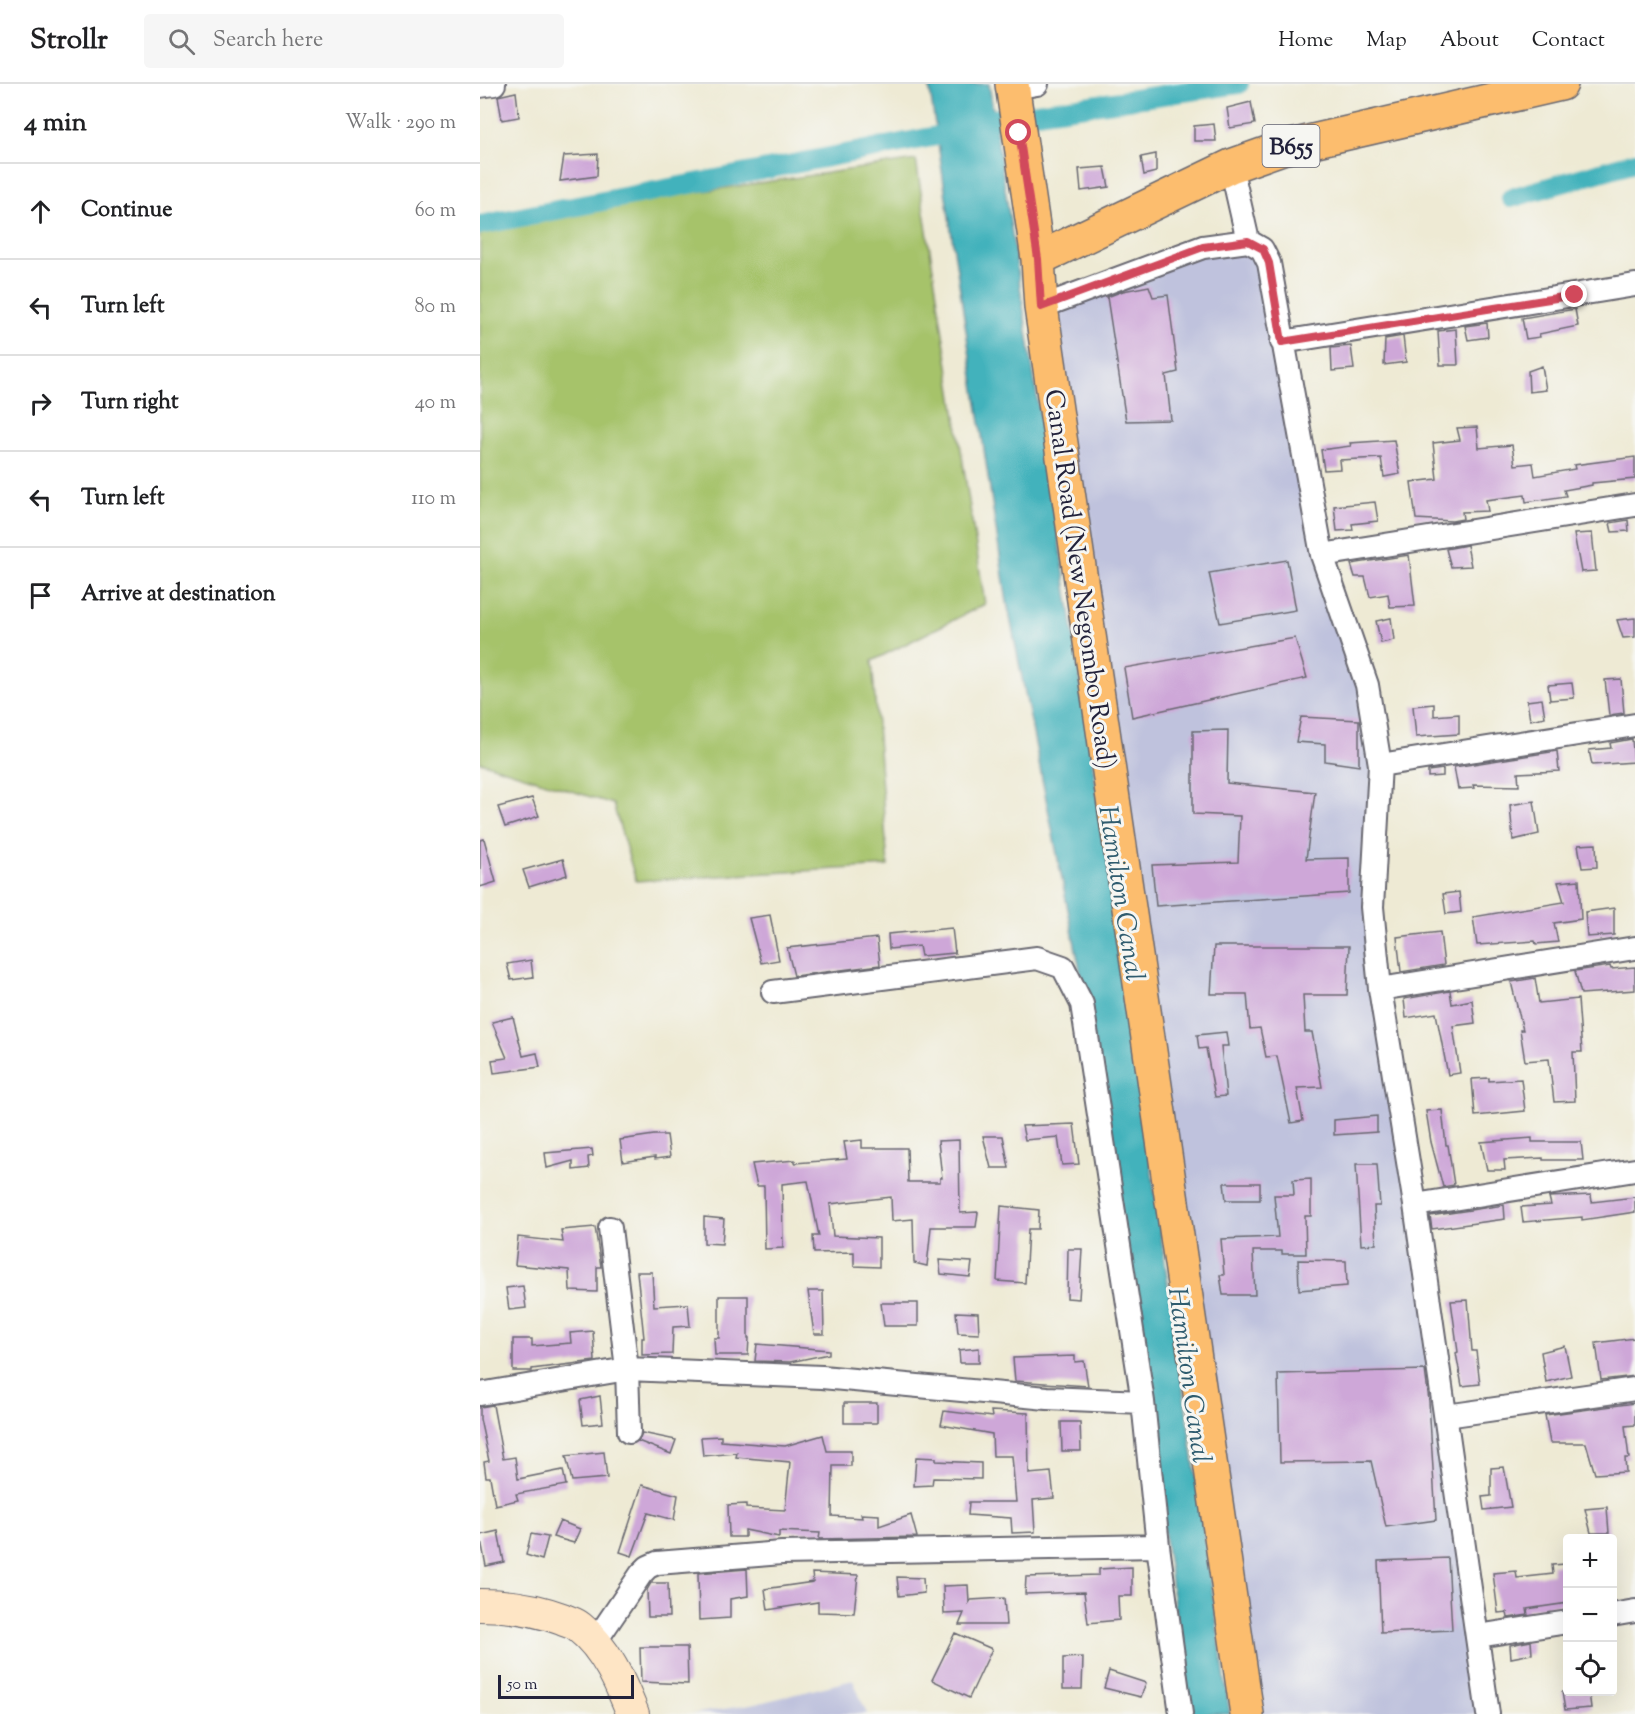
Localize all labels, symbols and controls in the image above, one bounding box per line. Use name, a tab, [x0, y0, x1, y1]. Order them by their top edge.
search box	[144, 14, 564, 68]
text: Strollr	[30, 21, 108, 61]
icon: search	[165, 25, 198, 58]
text: Search here	[213, 25, 323, 57]
text: Home	[1278, 26, 1333, 56]
text: Map	[1366, 26, 1407, 56]
text: About	[1440, 26, 1499, 56]
text: Contact	[1532, 26, 1605, 56]
text: 4 min	[24, 105, 87, 142]
text: Walk · 290 m	[345, 109, 456, 138]
route start	[1005, 119, 1031, 145]
road number: B655	[1262, 125, 1320, 167]
icon: ahead	[24, 195, 57, 228]
text: Continue	[81, 195, 172, 227]
text: 60 m	[415, 197, 456, 226]
route end	[1561, 281, 1587, 307]
icon: left	[24, 291, 57, 324]
text: Turn left	[81, 291, 164, 323]
text: 80 m	[415, 293, 456, 322]
icon: right	[24, 387, 57, 420]
text: Turn right	[81, 387, 178, 419]
street label: Canal Road (New Negombo Road)	[1034, 387, 1124, 772]
text: 40 m	[415, 389, 456, 418]
icon: left	[24, 483, 57, 516]
text: Turn left	[81, 483, 164, 515]
text: 110 m	[411, 485, 456, 514]
icon: arrive	[24, 579, 57, 612]
text: Arrive at destination	[81, 579, 276, 611]
water label: Hamilton Canal	[1086, 803, 1153, 984]
water label: Hamilton Canal	[1156, 1285, 1219, 1466]
map controls	[1563, 1534, 1617, 1696]
button: +	[1563, 1534, 1617, 1588]
button: −	[1563, 1588, 1617, 1642]
button: locate	[1563, 1642, 1617, 1696]
scale bar	[498, 1672, 634, 1700]
text: 50 m	[507, 1674, 538, 1697]

